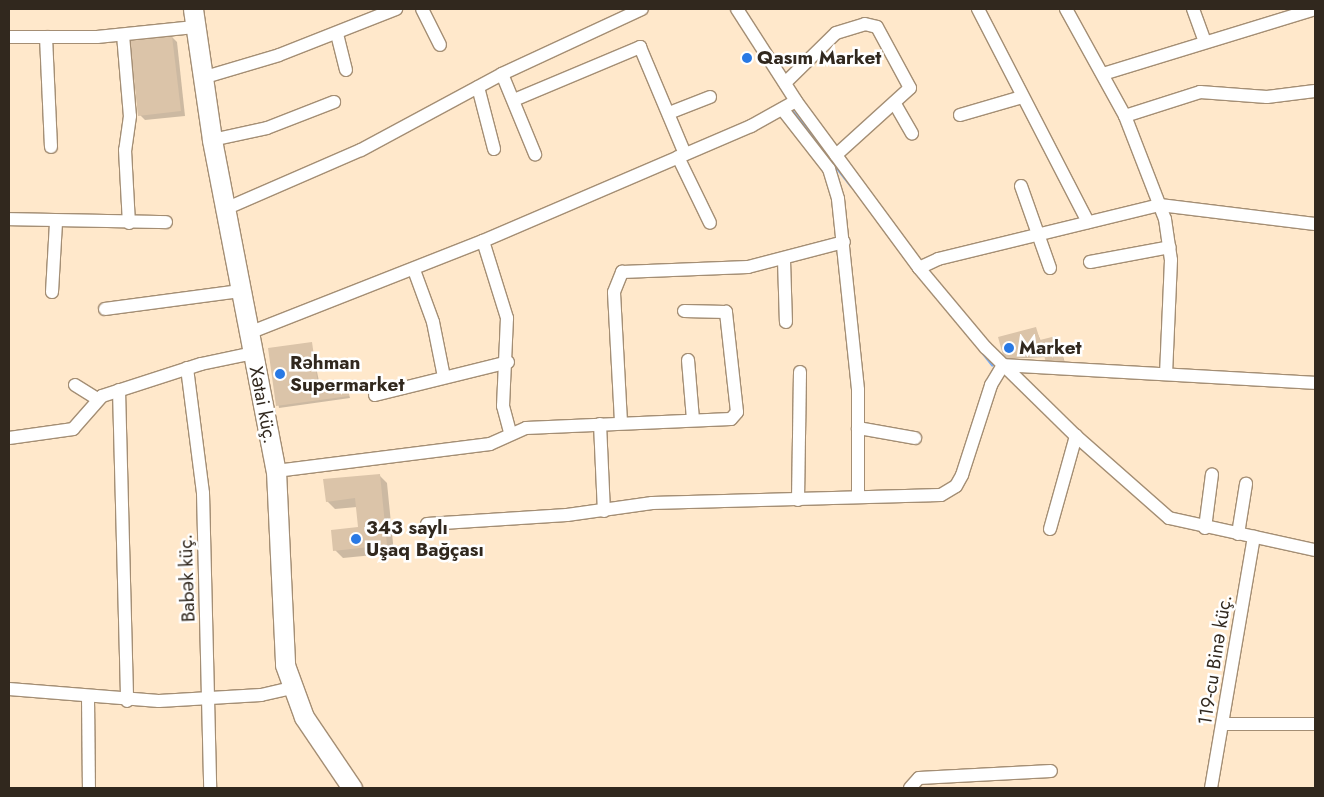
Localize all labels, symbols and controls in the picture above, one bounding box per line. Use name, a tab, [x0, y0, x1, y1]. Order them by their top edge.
place label: Qasım Market	[757, 47, 881, 69]
marker: Qasım Market	[741, 52, 753, 64]
place label: Market	[1019, 337, 1082, 359]
marker: Market	[1003, 342, 1015, 354]
place label: Rəhman Supermarket	[290, 352, 404, 396]
street label: Xətai küç.	[244, 364, 282, 446]
marker: Rəhman Supermarket	[274, 368, 286, 380]
place label: 343 saylı Uşaq Bağçası	[366, 517, 484, 561]
street label: Babək küç.	[174, 533, 200, 623]
marker: 343 saylı Uşaq Bağçası	[350, 533, 362, 545]
street label: 119-cu Binə küç.	[1193, 593, 1237, 727]

